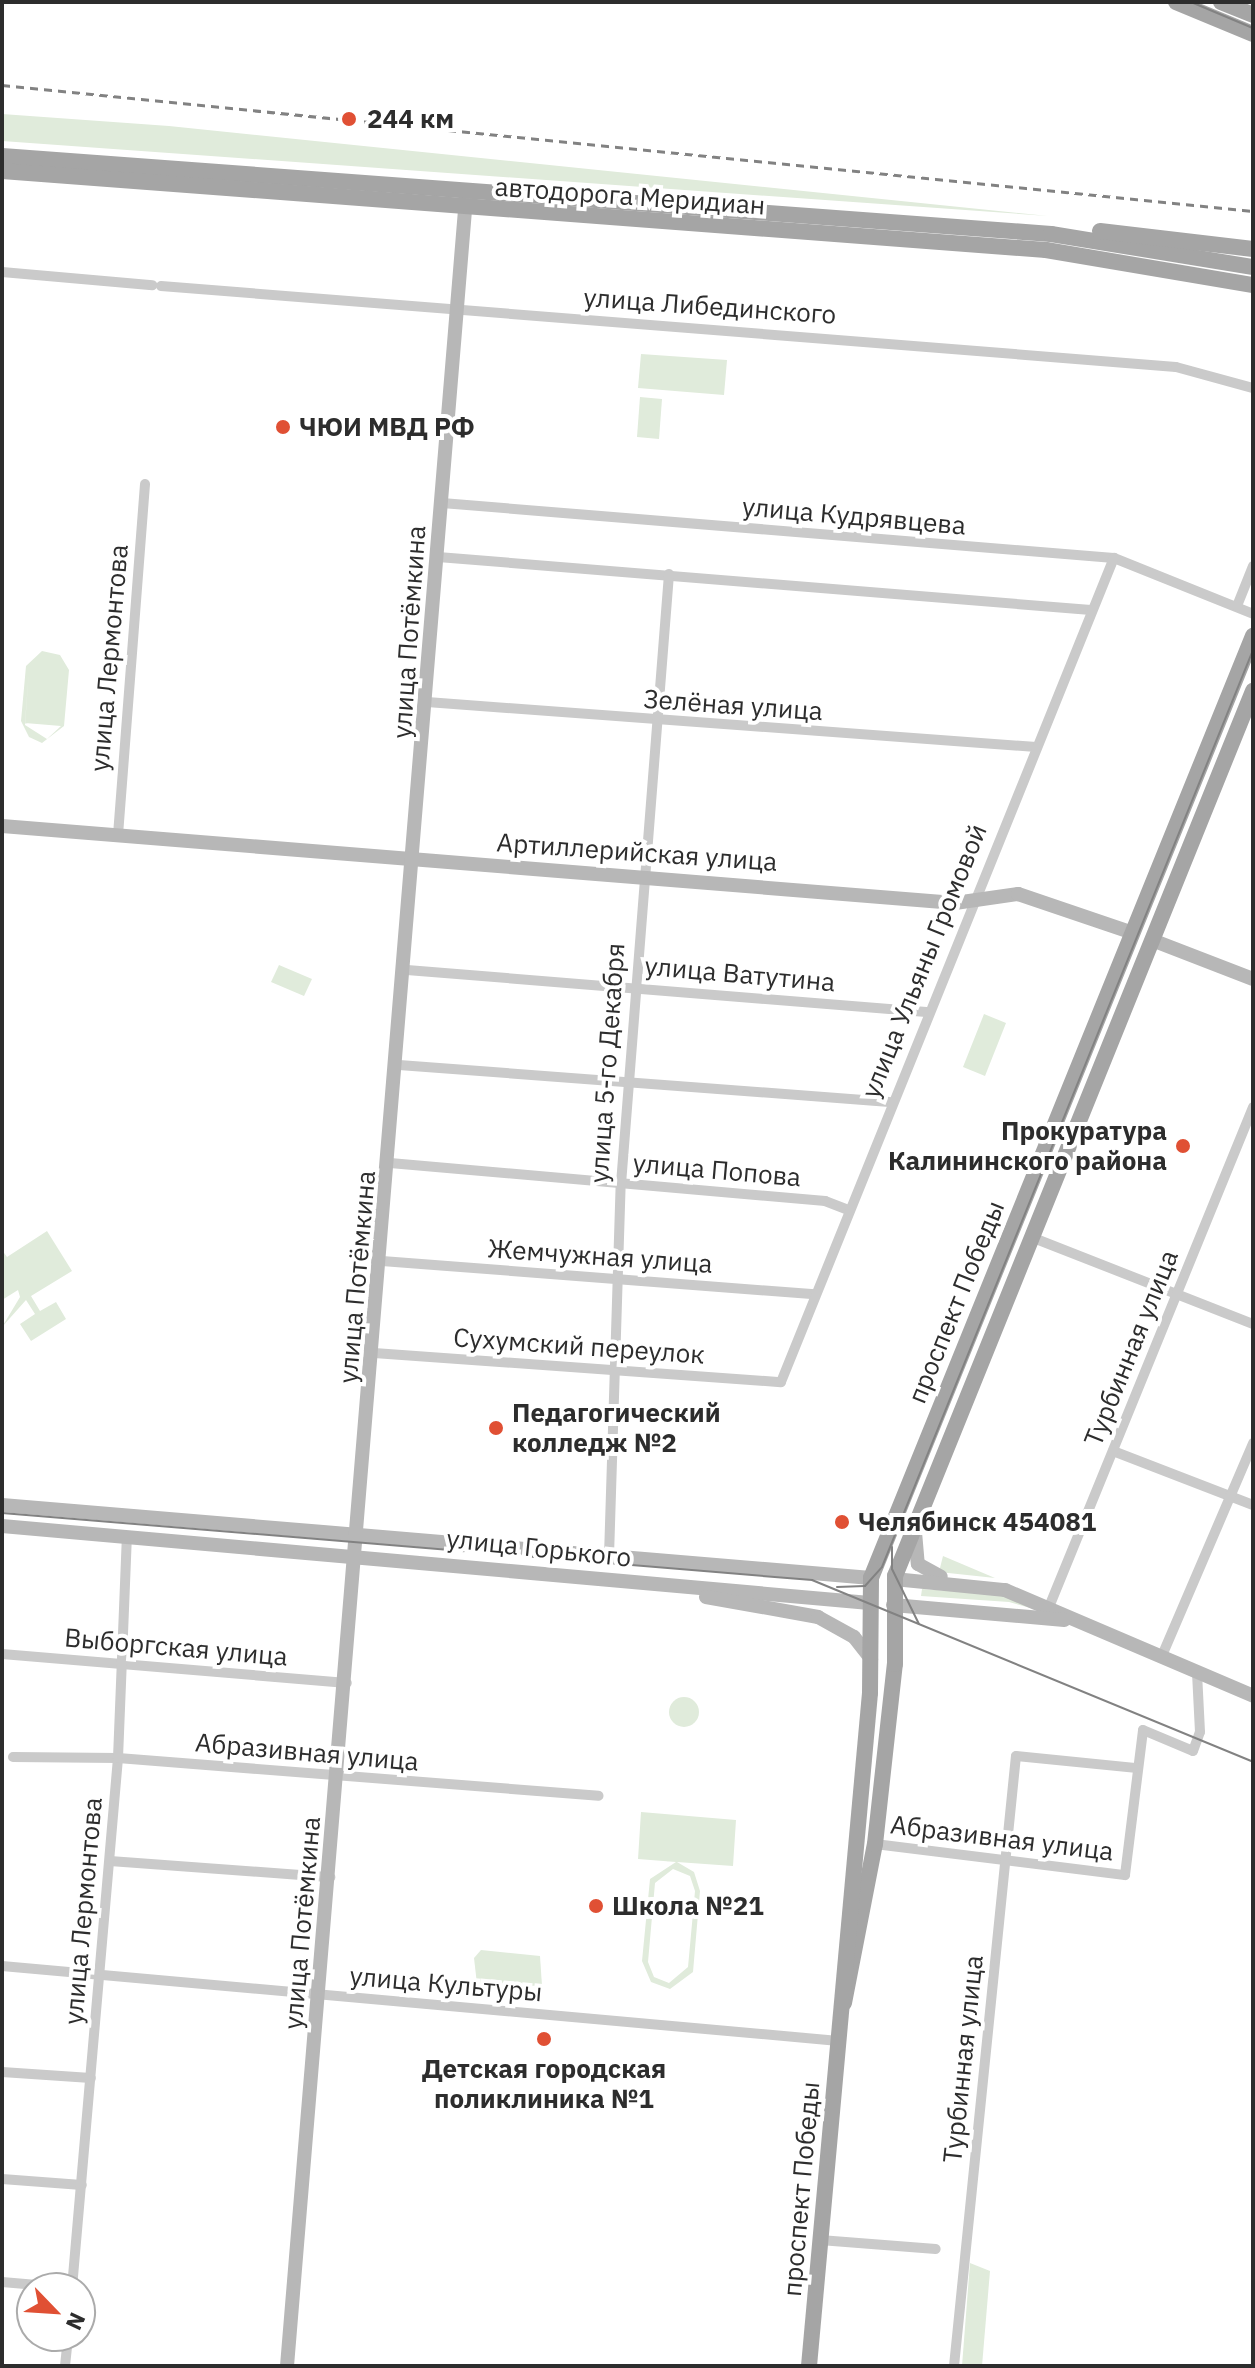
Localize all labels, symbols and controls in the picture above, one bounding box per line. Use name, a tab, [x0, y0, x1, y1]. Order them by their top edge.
place label: 244 км	[367, 103, 454, 135]
marker: 244 км	[338, 108, 360, 130]
street label: автодорога Меридиан	[494, 171, 766, 221]
street label: улица Либединского	[583, 282, 837, 330]
place label: ЧЮИ МВД РФ	[299, 411, 475, 443]
marker: ЧЮИ МВД РФ	[274, 418, 292, 436]
street label: улица Кудрявцева	[741, 491, 967, 541]
street label: улица Потёмкина	[386, 524, 432, 740]
street label: улица Лермонтова	[84, 543, 134, 773]
street label: Зелёная улица	[642, 683, 824, 727]
street label: улица Ульяны Громовой	[855, 820, 993, 1102]
street label: Артиллерийская улица	[496, 827, 778, 877]
street label: улица 5-го Декабря	[583, 942, 631, 1184]
street label: улица Ватутина	[644, 950, 836, 998]
place label: Прокуратура Калининского района	[888, 1115, 1167, 1176]
marker: Прокуратура Калининского района	[1174, 1137, 1192, 1155]
street label: улица Попова	[632, 1147, 802, 1193]
street label: улица Потёмкина	[332, 1169, 382, 1385]
street label: проспект Победы	[901, 1196, 1011, 1408]
street label: Жемчужная улица	[487, 1233, 713, 1279]
street label: Турбинная улица	[1077, 1246, 1185, 1450]
street label: Сухумский переулок	[452, 1322, 706, 1370]
place label: Педагогический колледж №2	[512, 1397, 721, 1458]
marker: Педагогический колледж №2	[487, 1419, 505, 1437]
place label: Челябинск 454081	[858, 1506, 1096, 1538]
marker: Челябинск 454081	[833, 1513, 851, 1531]
street label: улица Горького	[445, 1523, 633, 1573]
street label: Выборгская улица	[63, 1622, 289, 1672]
street label: Абразивная улица	[194, 1727, 420, 1777]
street label: улица Лермонтова	[58, 1796, 108, 2026]
street label: Абразивная улица	[889, 1809, 1115, 1867]
street label: улица Потёмкина	[277, 1815, 327, 2031]
place label: Школа №21	[612, 1890, 764, 1922]
marker: Школа №21	[587, 1897, 605, 1915]
street label: Турбинная улица	[937, 1954, 989, 2164]
street label: улица Культуры	[348, 1960, 544, 2008]
marker: Детская городская поликлиника №1	[533, 2028, 555, 2050]
place label: Детская городская поликлиника №1	[422, 2053, 666, 2114]
street label: проспект Победы	[776, 2080, 826, 2298]
north arrow	[16, 2272, 96, 2352]
text: N	[60, 2308, 93, 2335]

